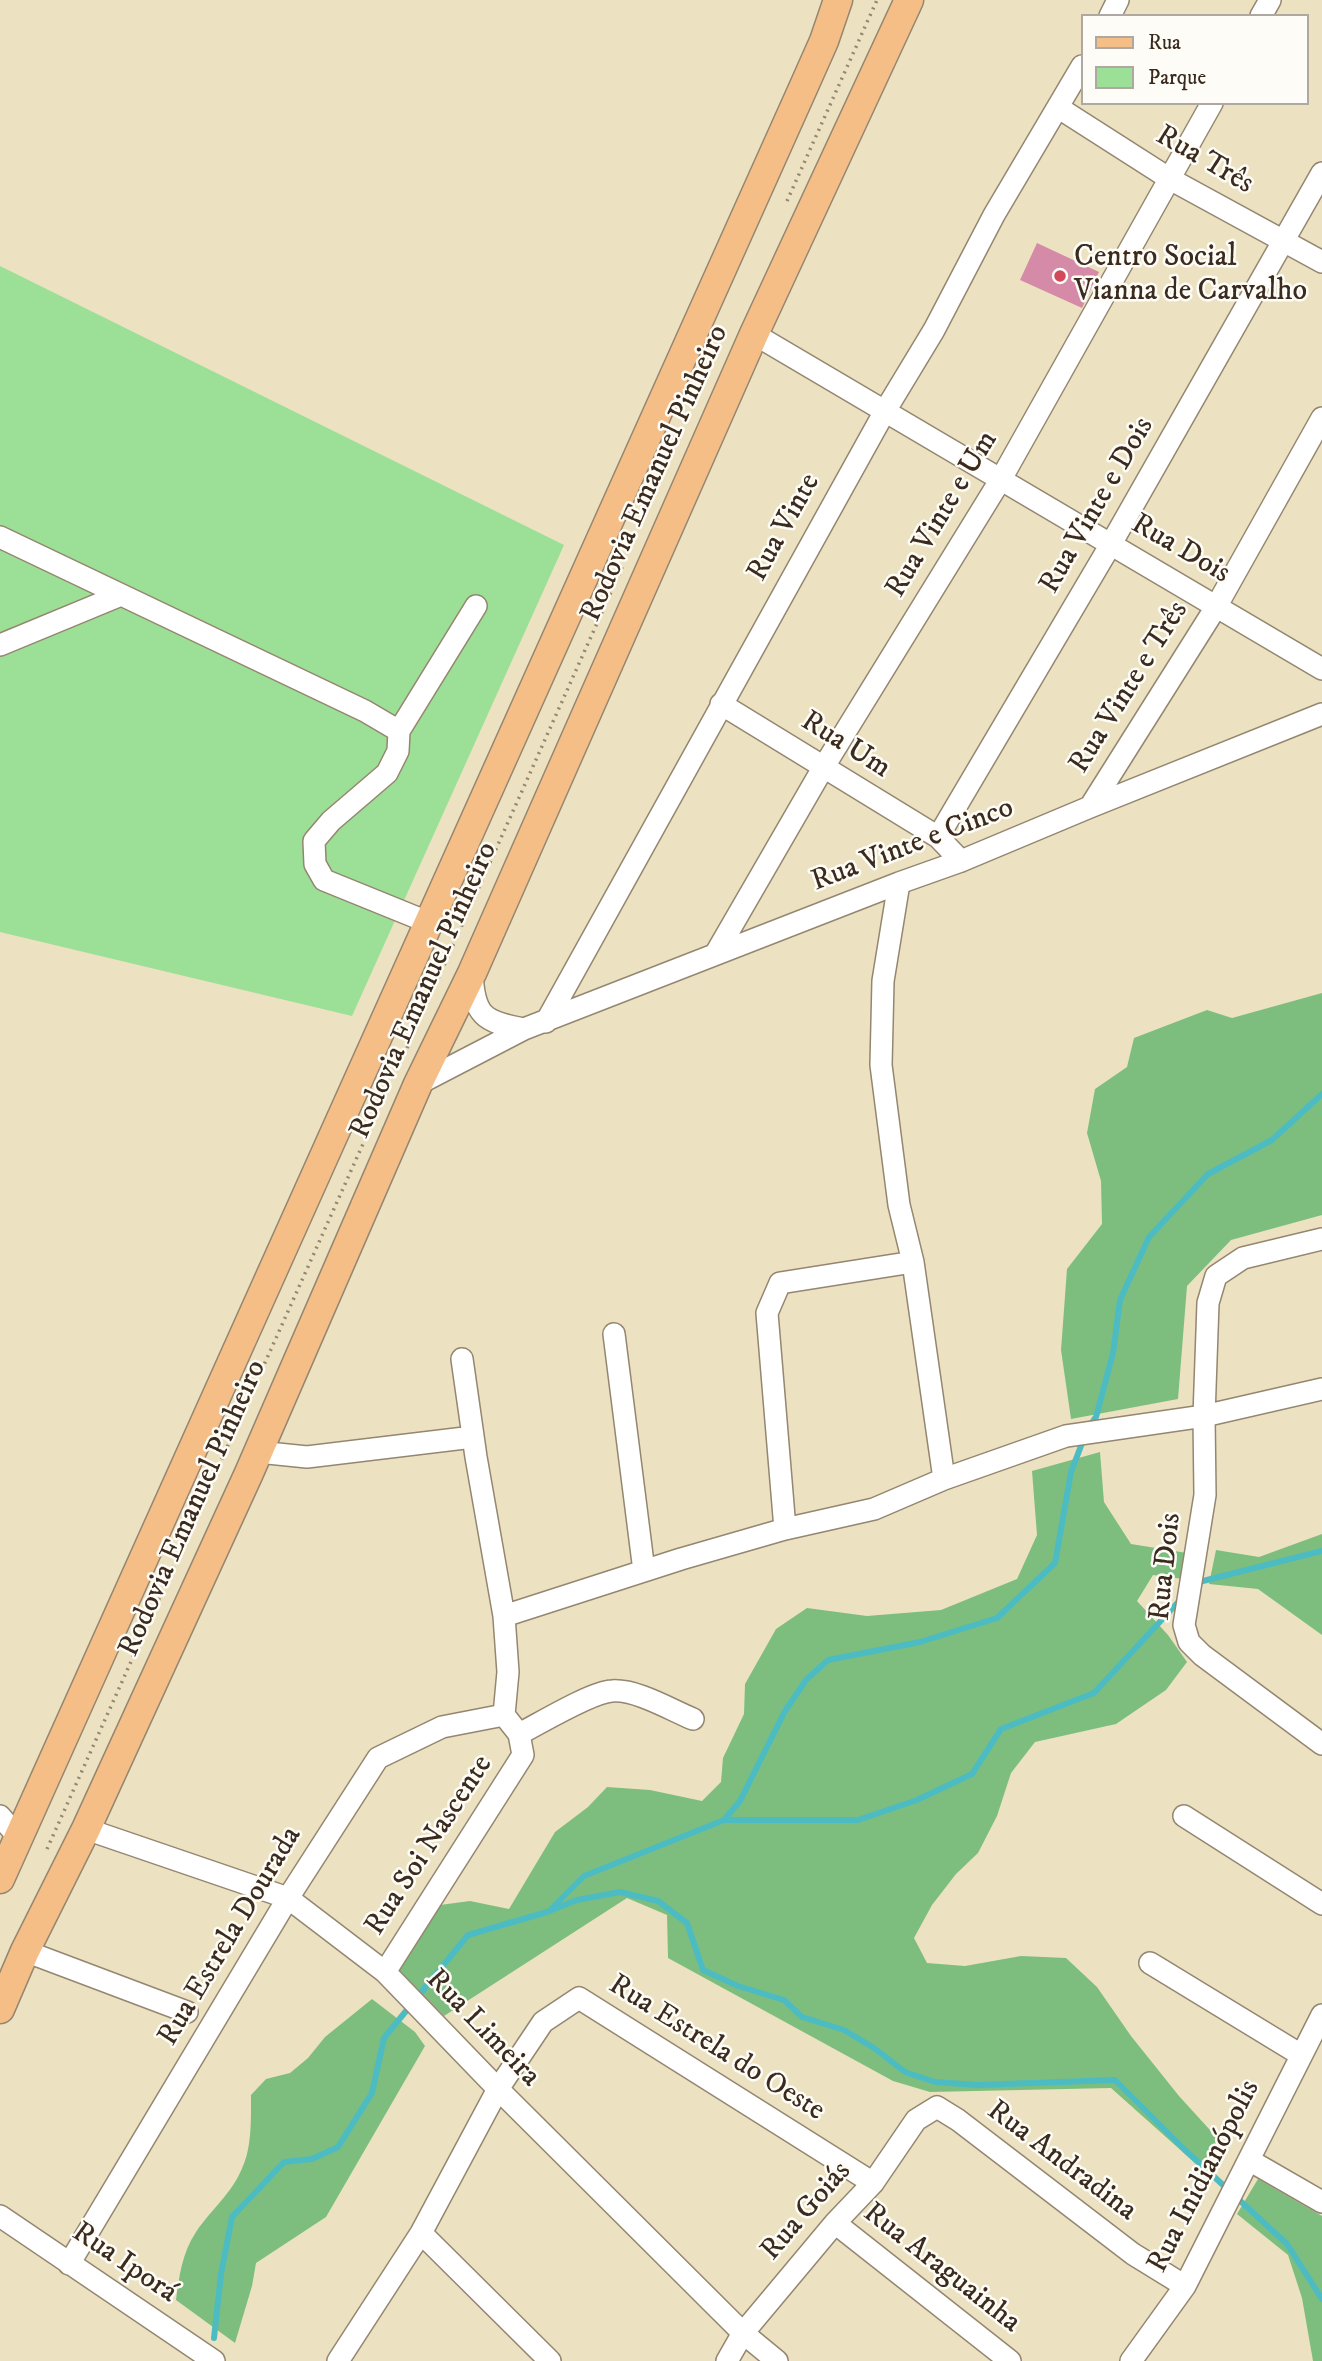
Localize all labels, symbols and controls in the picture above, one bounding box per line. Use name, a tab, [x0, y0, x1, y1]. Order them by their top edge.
legend	[1080, 14, 1308, 105]
text: Rua	[1148, 30, 1181, 56]
text: Parque	[1148, 65, 1206, 91]
street label: Rua Três	[1149, 119, 1259, 203]
place label: Centro Social Vianna de Carvalho	[1074, 241, 1307, 312]
marker: Centro Social Vianna de Carvalho	[1052, 268, 1068, 284]
street label: Rodovia Emanuel Pinheiro	[574, 320, 738, 628]
street label: Rua Vinte e Dois	[1033, 411, 1163, 601]
street label: Rua Vinte e Um	[879, 425, 1007, 605]
street label: Rua Vinte	[741, 468, 829, 588]
street label: Rua Dois	[1124, 507, 1236, 593]
street label: Rua Vinte e Três	[1063, 595, 1197, 781]
street label: Rua Um	[794, 705, 896, 787]
street label: Rua Vinte e Cinco	[807, 791, 1019, 901]
street label: Rodovia Emanuel Pinheiro	[343, 837, 507, 1145]
street label: Rodovia Emanuel Pinheiro	[112, 1355, 276, 1663]
street label: Rua Dois	[1143, 1511, 1191, 1623]
street label: Rua Soi Nascente	[358, 1749, 502, 1943]
street label: Rua Estrela Dourada	[151, 1821, 311, 2053]
street label: Rua Limeira	[417, 1963, 547, 2095]
street label: Rua Estrela do Oeste	[601, 1968, 831, 2130]
street label: Rua Inidianópolis	[1141, 2075, 1269, 2279]
street label: Rua Andradina	[979, 2094, 1143, 2230]
street label: Rua Goiás	[754, 2155, 860, 2269]
street label: Rua Araguainha	[855, 2196, 1027, 2342]
street label: Rua Iporá	[65, 2216, 183, 2312]

